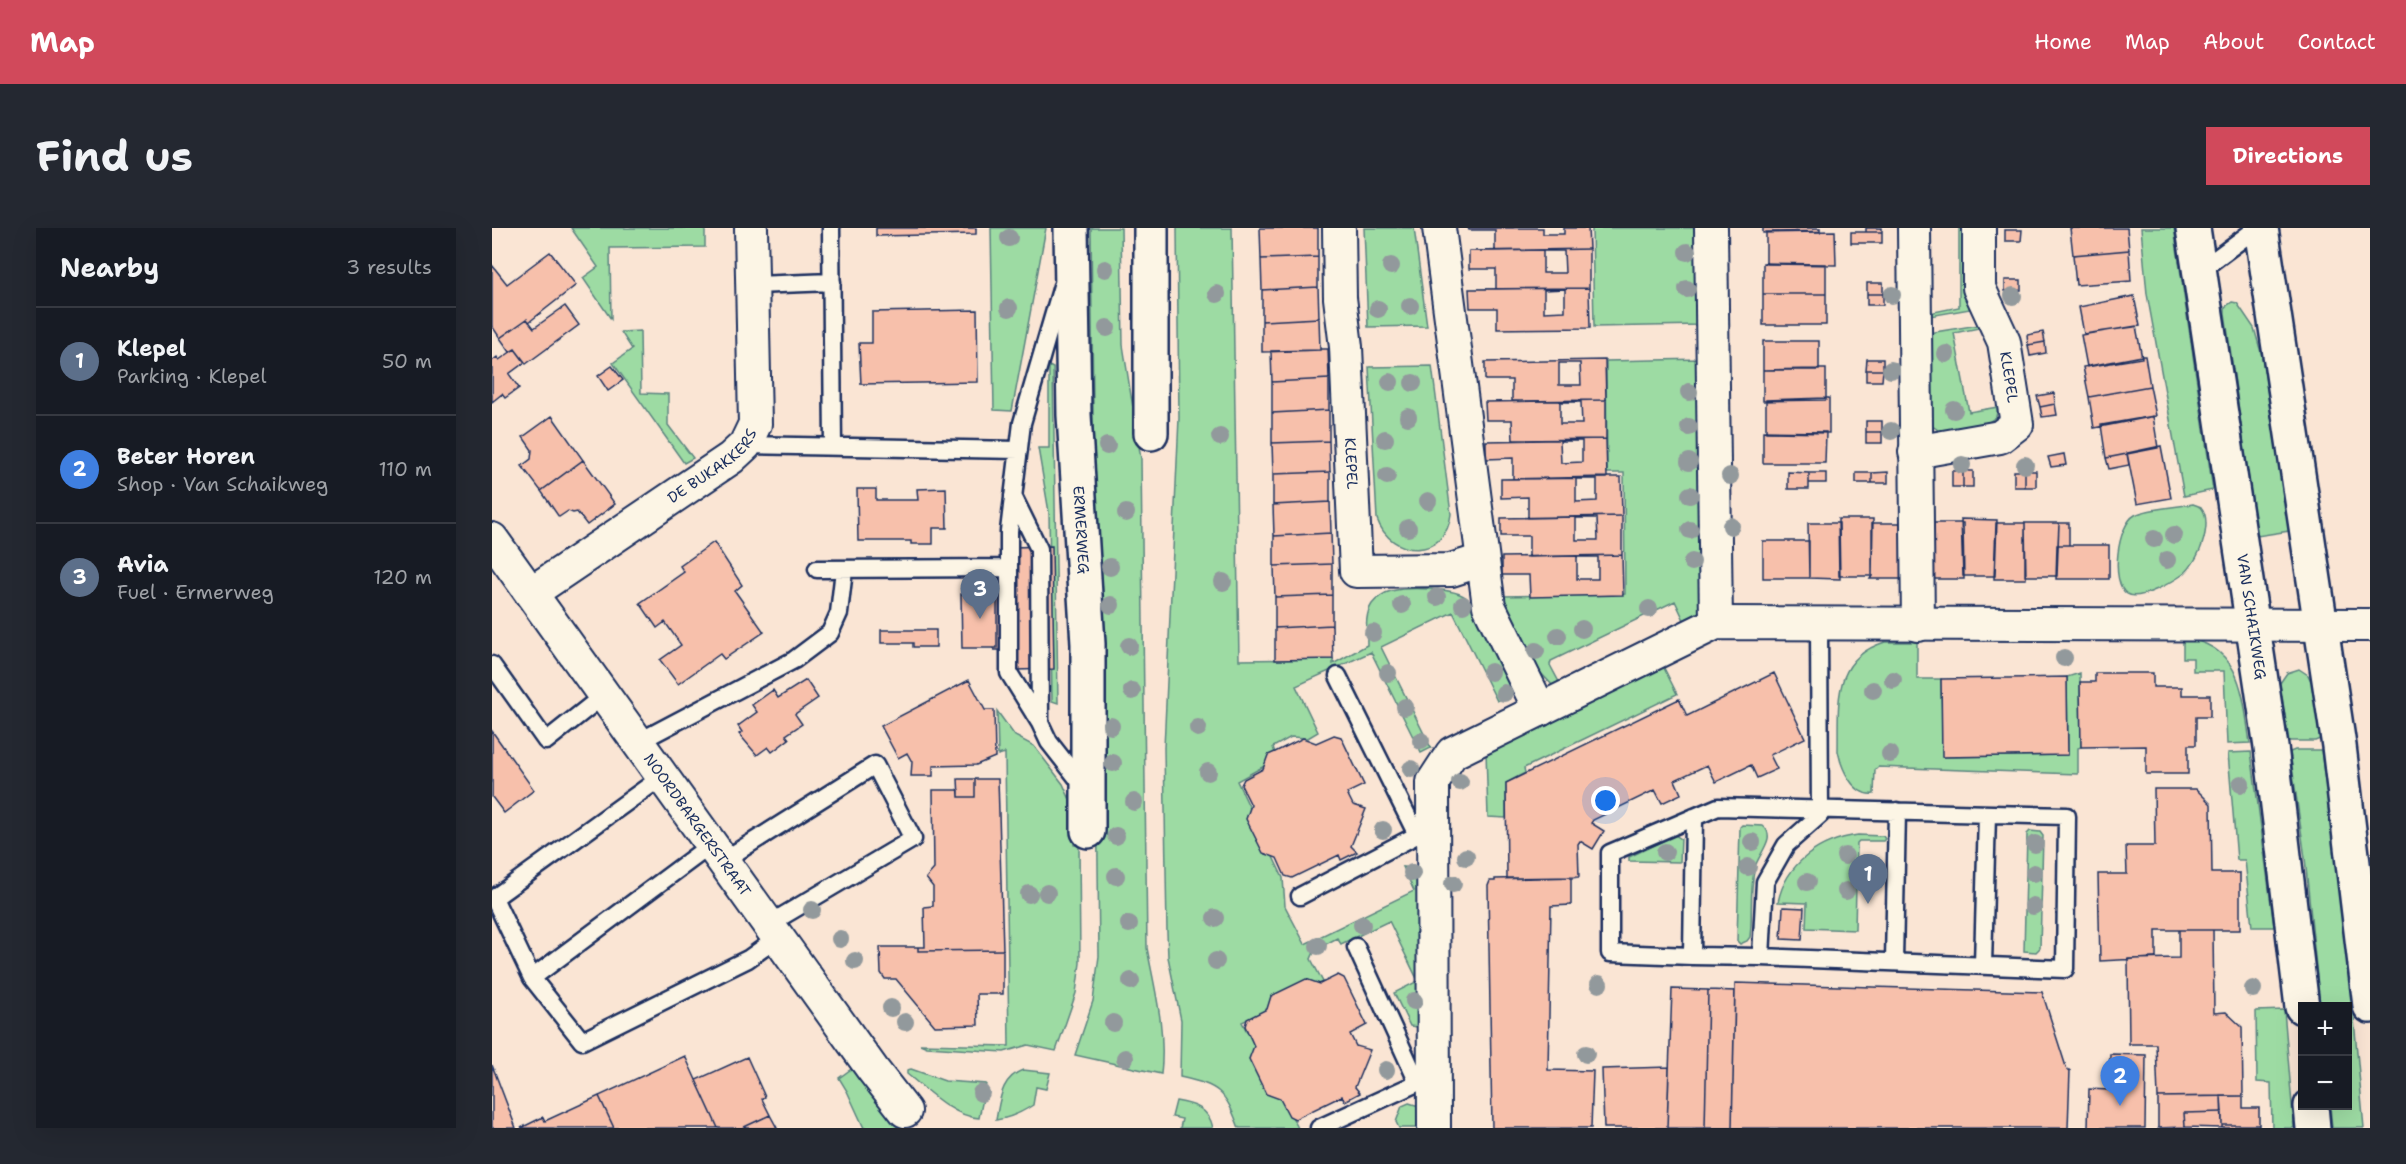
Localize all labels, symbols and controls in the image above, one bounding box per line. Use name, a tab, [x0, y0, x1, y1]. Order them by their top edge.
text: Map	[30, 23, 95, 61]
text: Home	[2034, 28, 2092, 56]
text: Map	[2125, 28, 2170, 56]
text: About	[2203, 28, 2264, 56]
text: Contact	[2297, 28, 2376, 56]
button: Directions	[2206, 127, 2370, 185]
text: Find us	[36, 128, 193, 184]
text: Nearby	[60, 250, 159, 285]
text: 3 results	[346, 254, 432, 280]
text: Klepel	[117, 334, 186, 363]
text: 1	[75, 348, 84, 374]
text: 50 m	[382, 348, 432, 374]
street label: KLEPEL	[1995, 350, 2023, 404]
text: Parking · Klepel	[117, 363, 267, 389]
street label: DE BUKAKKERS	[664, 426, 761, 508]
street label: KLEPEL	[1340, 437, 1362, 490]
text: Beter Horen	[117, 442, 255, 471]
text: 2	[73, 456, 87, 482]
text: 110 m	[378, 456, 432, 482]
text: Shop · Van Schaikweg	[117, 471, 328, 497]
street label: ERMERWEG	[1068, 485, 1094, 575]
text: Avia	[117, 550, 168, 579]
street label: VAN SCHAIKWEG	[2232, 552, 2271, 681]
text: 3	[73, 564, 87, 590]
text: 120 m	[373, 564, 432, 590]
pin: 3	[960, 570, 1000, 619]
text: Fuel · Ermerweg	[117, 579, 274, 605]
street label: NOORDBARGERSTRAAT	[639, 749, 755, 901]
your location	[1591, 786, 1620, 815]
pin: 1	[1848, 854, 1888, 904]
map controls	[2298, 1002, 2352, 1110]
button: +	[2298, 1002, 2352, 1056]
pin: 2	[2100, 1056, 2140, 1106]
button: −	[2298, 1056, 2352, 1110]

